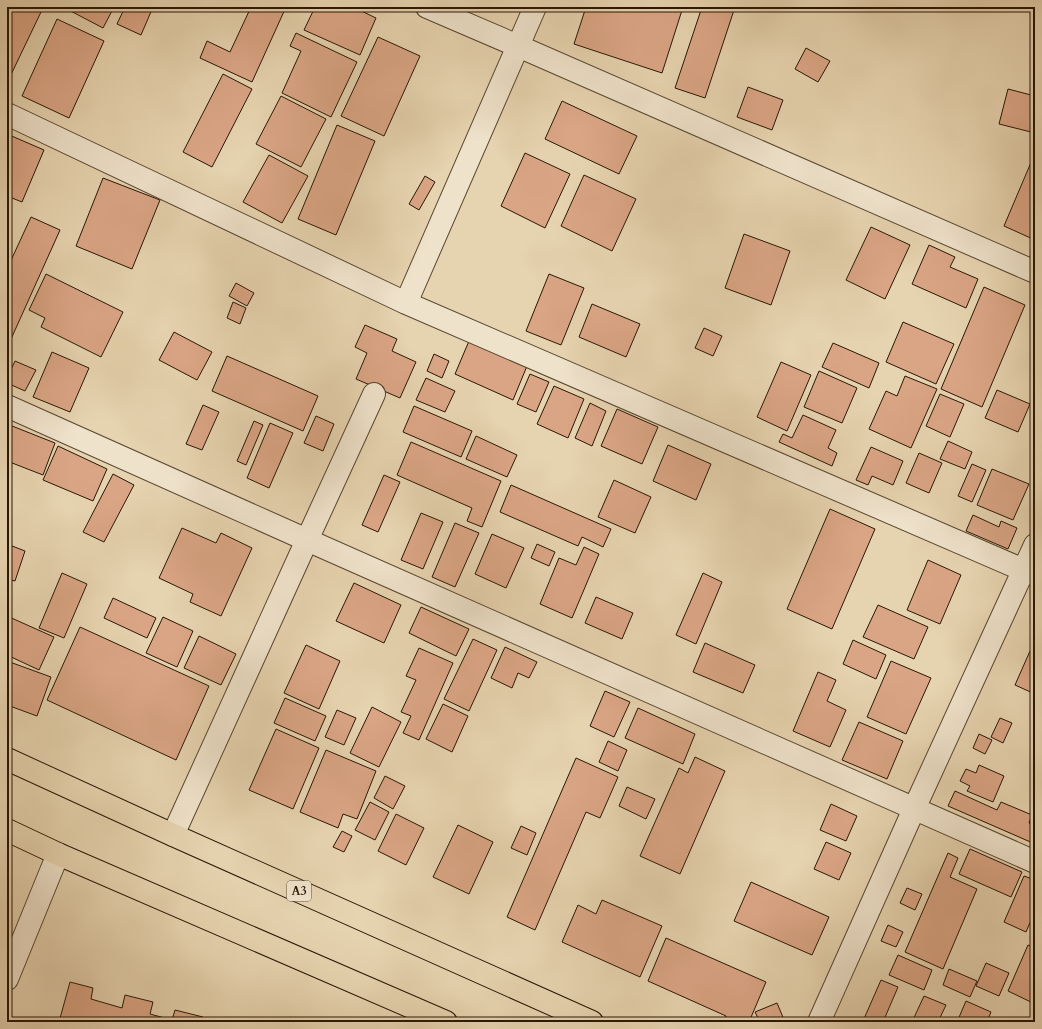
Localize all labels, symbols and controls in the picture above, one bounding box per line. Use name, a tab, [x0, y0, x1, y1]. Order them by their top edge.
road number: A3	[287, 881, 311, 901]

